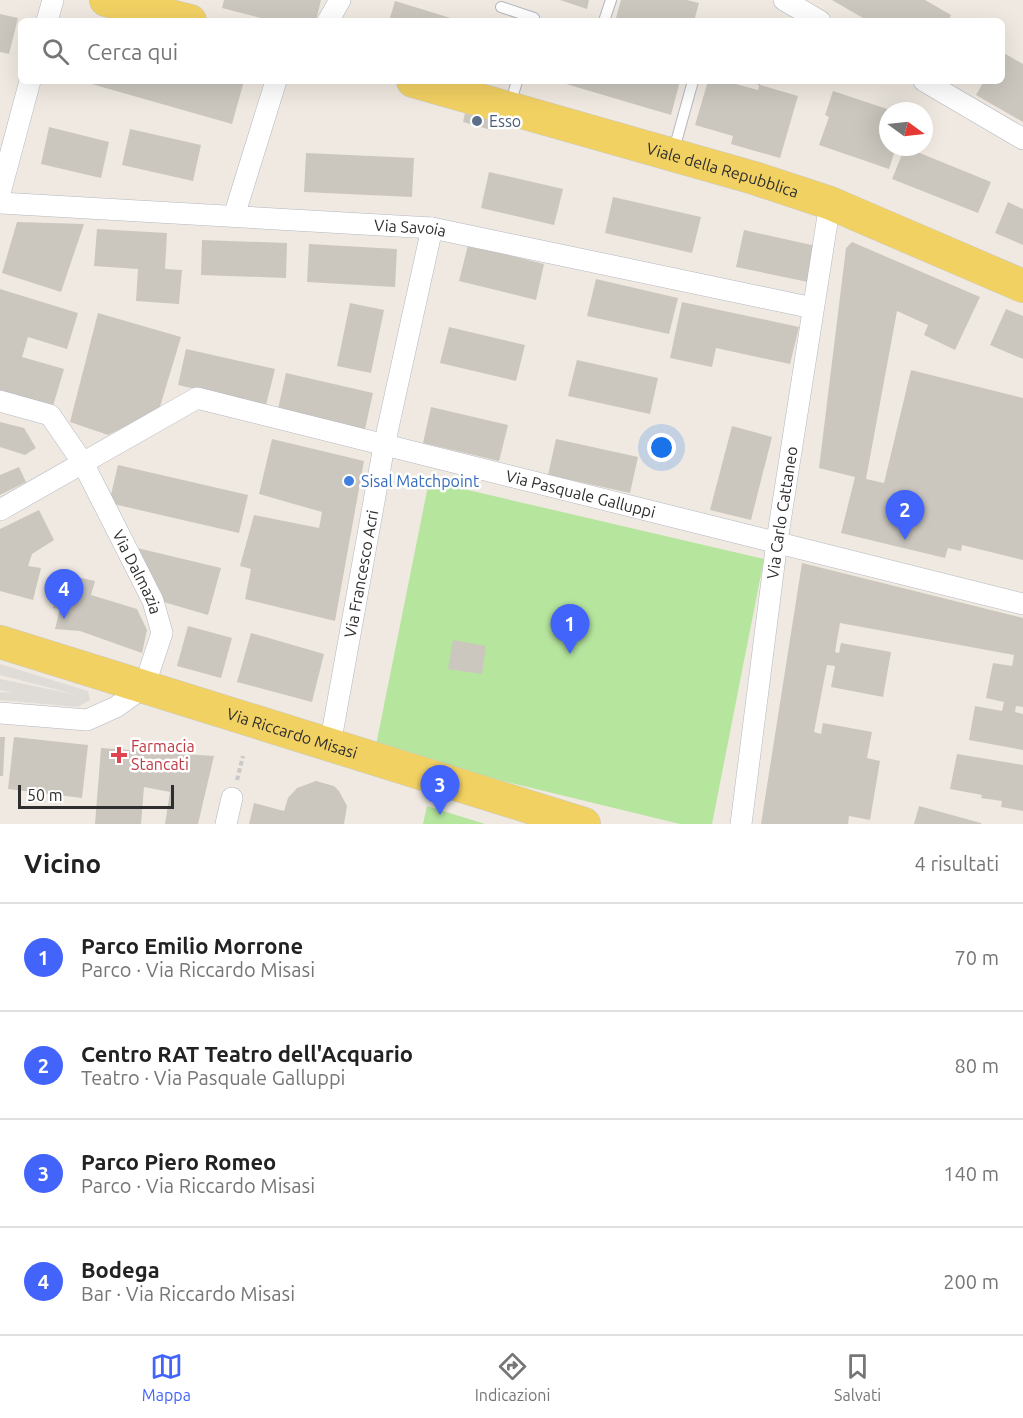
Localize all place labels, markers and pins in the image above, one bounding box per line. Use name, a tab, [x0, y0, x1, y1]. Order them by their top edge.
place label: Esso	[489, 112, 521, 130]
marker: Esso	[470, 114, 484, 128]
place label: Sisal Matchpoint	[361, 472, 480, 490]
marker: Sisal Matchpoint	[342, 474, 356, 488]
pin: 2	[886, 490, 924, 540]
pin: 4	[44, 570, 84, 619]
pin: 1	[550, 604, 590, 654]
place label: Farmacia Stancati	[131, 737, 195, 773]
marker: Farmacia Stancati	[112, 748, 126, 762]
pin: 3	[420, 766, 460, 815]

